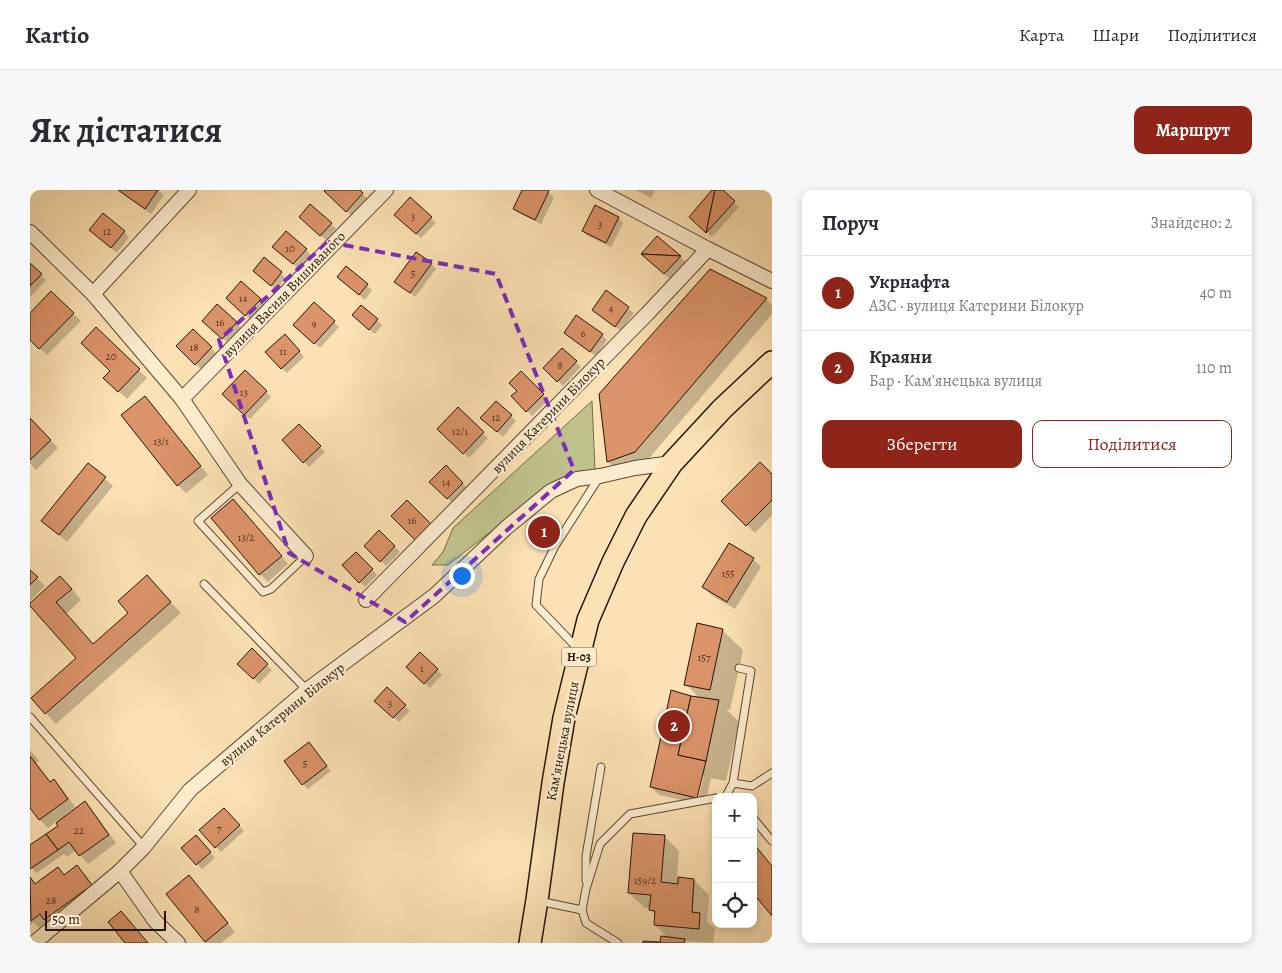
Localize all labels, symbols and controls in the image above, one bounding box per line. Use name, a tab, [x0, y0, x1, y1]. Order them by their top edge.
text: Kartio	[25, 19, 89, 51]
text: Карта	[1019, 23, 1064, 47]
text: Шари	[1092, 23, 1139, 47]
text: Поділитися	[1167, 23, 1257, 47]
text: Як дістатися	[30, 106, 222, 154]
button: Маршрут	[1134, 106, 1252, 154]
house number: 3	[411, 209, 415, 224]
text: Поруч	[822, 209, 879, 237]
text: Знайдено: 2	[1151, 212, 1232, 234]
house number: 3	[598, 217, 602, 232]
house number: 12	[103, 224, 112, 239]
street label: вулиця Василя Вишиваного	[219, 227, 350, 362]
house number: 10	[285, 241, 295, 256]
house number: 5	[411, 266, 416, 281]
text: Укрнафта	[869, 269, 950, 295]
text: 1	[835, 282, 841, 304]
text: 40 m	[1200, 282, 1232, 304]
house number: 14	[239, 291, 247, 306]
text: АЗС · вулиця Катерини Білокур	[869, 295, 1084, 317]
house number: 4	[609, 301, 614, 316]
house number: 16	[216, 315, 224, 330]
house number: 9	[311, 316, 317, 331]
house number: 6	[580, 326, 586, 341]
house number: 18	[189, 340, 199, 355]
house number: 11	[279, 344, 287, 359]
text: Краяни	[869, 344, 932, 370]
house number: 20	[105, 349, 117, 364]
street label: вулиця Катерини Білокур	[488, 353, 609, 478]
text: 2	[834, 357, 842, 379]
text: 110 m	[1196, 357, 1232, 379]
house number: 8	[557, 358, 563, 373]
text: Бар · Камʼянецька вулиця	[869, 370, 1042, 392]
house number: 13	[240, 385, 248, 400]
house number: 12	[492, 410, 501, 425]
button: Зберегти	[822, 420, 1022, 468]
button: Поділитися	[1032, 420, 1232, 468]
house number: 12/1	[452, 424, 468, 439]
house number: 13/1	[153, 434, 169, 449]
house number: 14	[442, 475, 450, 490]
house number: 16	[408, 513, 416, 528]
pin: 1	[528, 513, 560, 551]
house number: 13/2	[237, 530, 255, 545]
your location	[449, 563, 475, 589]
house number: 155	[721, 566, 735, 581]
road number: Н-03	[562, 648, 596, 667]
house number: 157	[697, 650, 711, 665]
street label: вулиця Катерини Білокур	[216, 658, 349, 771]
house number: 1	[420, 661, 424, 676]
street label: Камʼянецька вулиця	[542, 680, 583, 802]
house number: 3	[388, 696, 392, 711]
pin: 2	[658, 707, 690, 745]
house number: 5	[303, 756, 308, 771]
map controls	[712, 793, 757, 928]
button: +	[712, 793, 757, 838]
house number: 7	[217, 821, 222, 836]
house number: 22	[74, 823, 84, 838]
button: −	[712, 838, 757, 883]
house number: 159/2	[634, 873, 656, 888]
button: locate	[712, 883, 757, 928]
house number: 28	[46, 893, 56, 908]
house number: 8	[194, 902, 200, 917]
scale bar	[45, 908, 166, 931]
text: 50 m	[52, 910, 80, 929]

